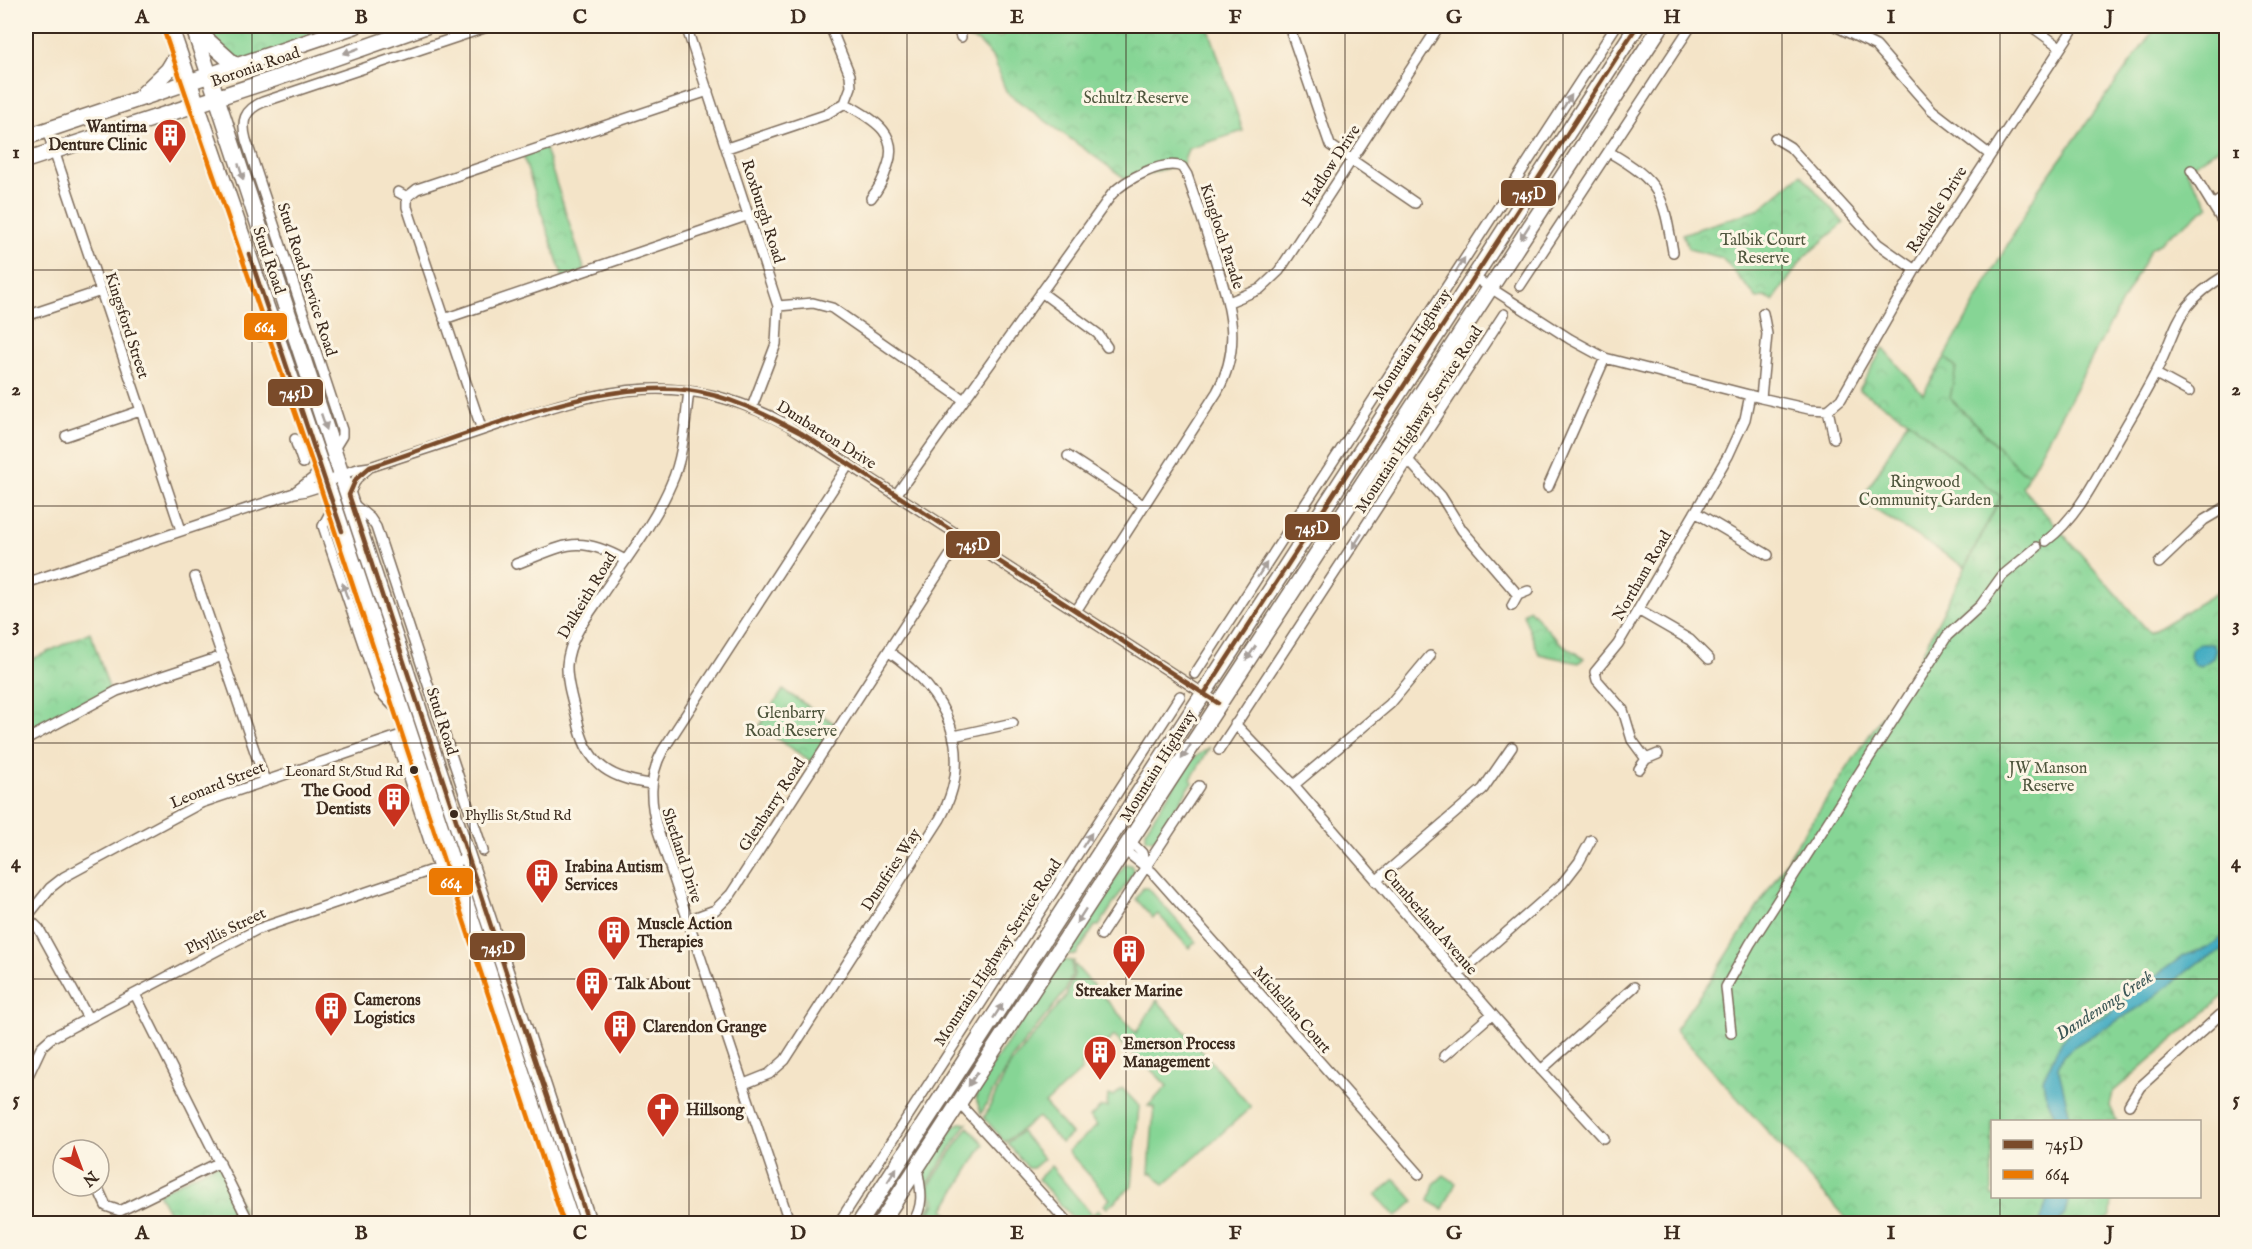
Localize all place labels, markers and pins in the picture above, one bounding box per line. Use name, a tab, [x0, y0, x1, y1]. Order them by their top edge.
building icon: Wantirna Denture Clinic	[152, 117, 188, 164]
place label: Wantirna Denture Clinic	[48, 118, 148, 156]
place label: Leonard St/Stud Rd	[285, 763, 404, 781]
marker: Leonard St/Stud Rd	[408, 764, 420, 776]
building icon: The Good Dentists	[376, 781, 412, 828]
place label: The Good Dentists	[300, 782, 371, 820]
place label: Phyllis St/Stud Rd	[465, 807, 572, 825]
marker: Phyllis St/Stud Rd	[448, 808, 460, 820]
building icon: Irabina Autism Services	[524, 857, 560, 904]
place label: Irabina Autism Services	[565, 858, 664, 896]
building icon: Muscle Action Therapies	[596, 914, 632, 961]
place label: Muscle Action Therapies	[636, 915, 733, 953]
building icon: Streaker Marine	[1111, 933, 1147, 980]
building icon: Talk About	[574, 965, 610, 1012]
place label: Talk About	[614, 975, 691, 995]
place label: Streaker Marine	[1076, 982, 1183, 1002]
building icon: Camerons Logistics	[313, 990, 349, 1037]
place label: Camerons Logistics	[354, 991, 421, 1029]
building icon: Clarendon Grange	[602, 1008, 638, 1055]
place label: Clarendon Grange	[643, 1018, 767, 1038]
building icon: Emerson Process Management	[1082, 1034, 1118, 1081]
place label: Emerson Process Management	[1123, 1035, 1235, 1073]
church icon: Hillsong	[645, 1091, 681, 1138]
place label: Hillsong	[686, 1101, 746, 1121]

